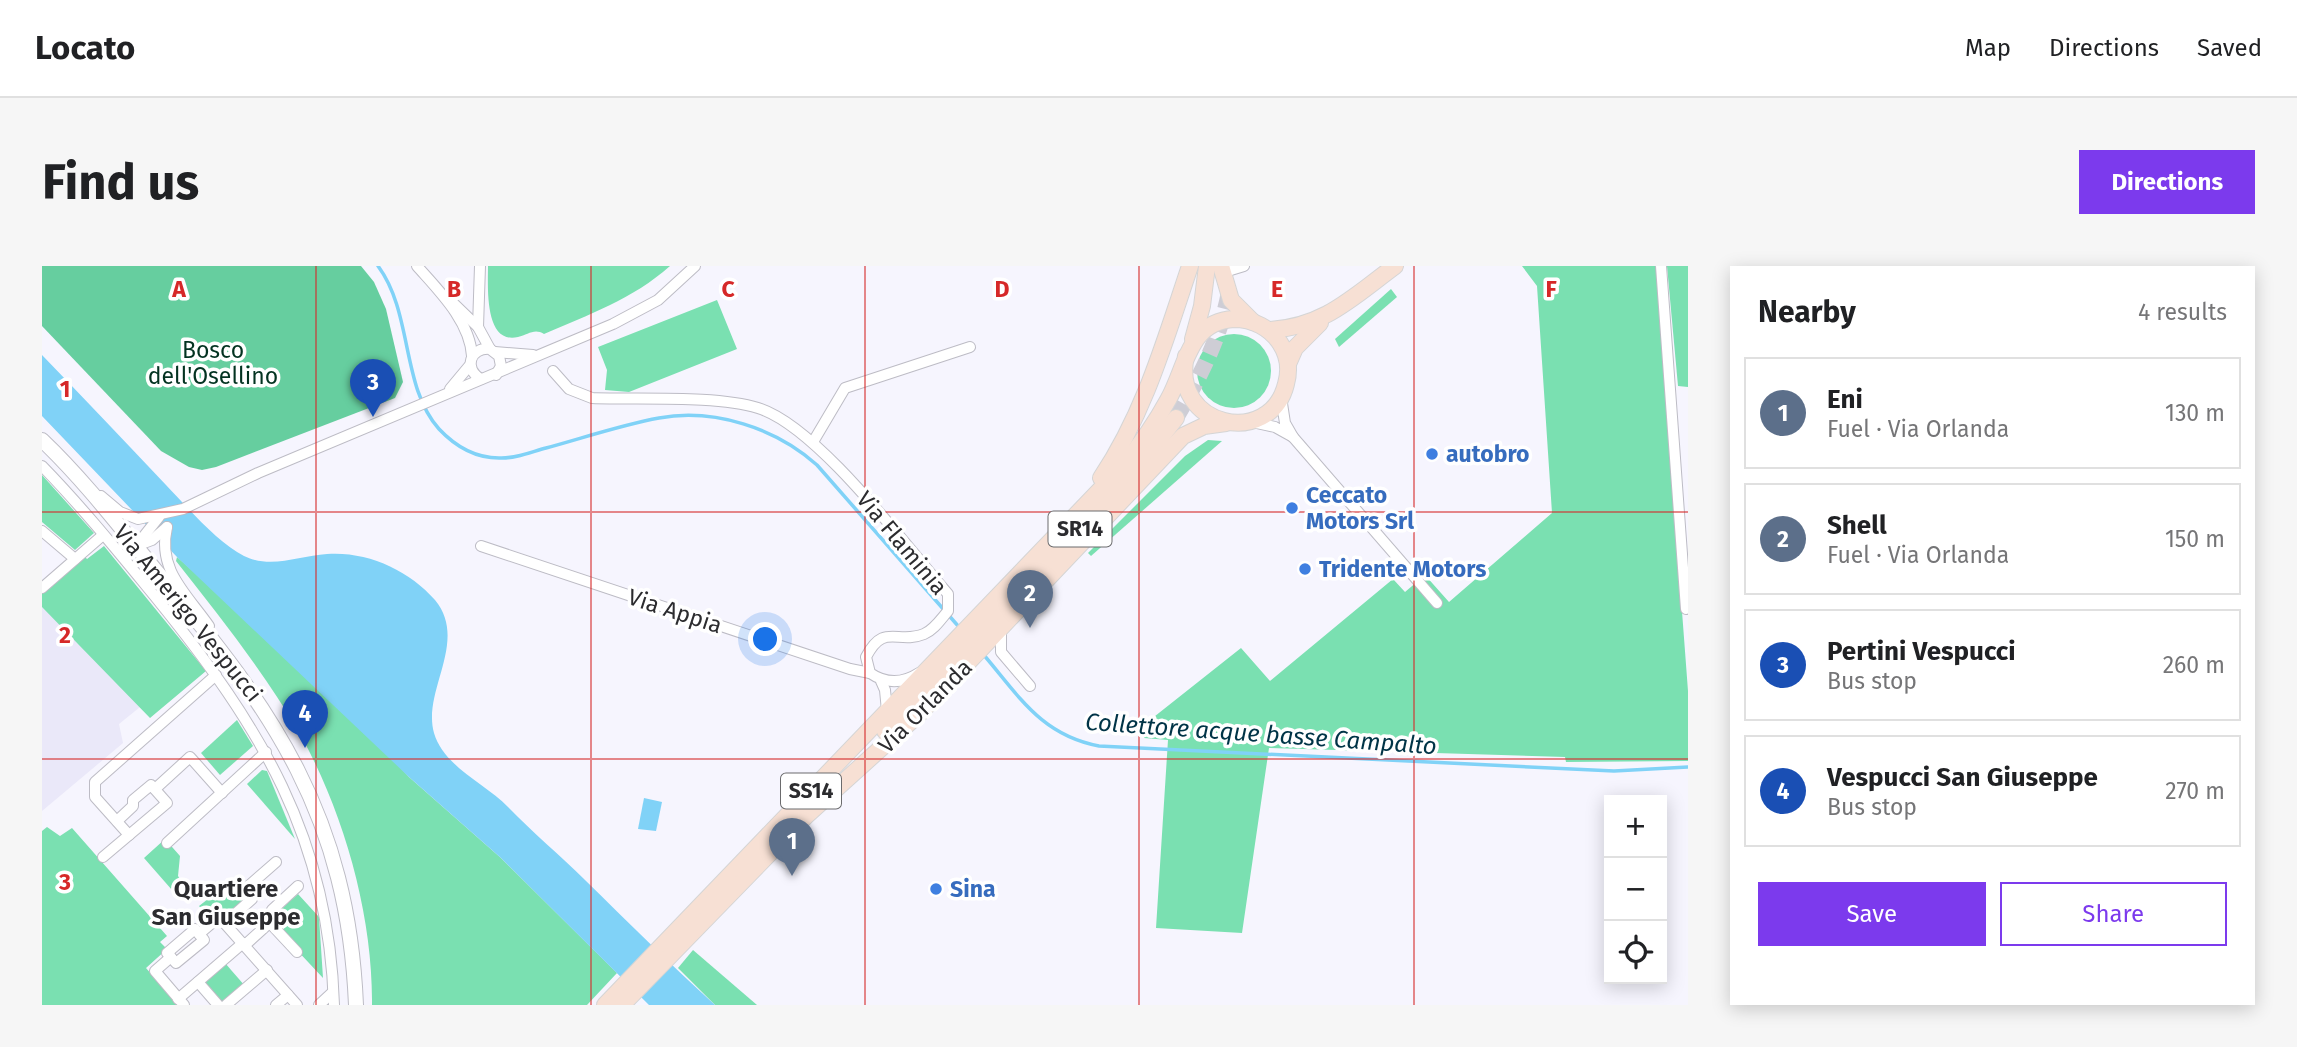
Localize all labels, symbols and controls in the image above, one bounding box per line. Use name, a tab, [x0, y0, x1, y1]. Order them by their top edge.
text: Locato	[35, 28, 135, 68]
text: Map	[1965, 34, 2011, 62]
text: Directions	[2049, 34, 2159, 62]
text: Saved	[2197, 34, 2262, 62]
button: Directions	[2079, 150, 2255, 214]
text: Find us	[42, 153, 199, 212]
text: A	[171, 275, 186, 303]
text: B	[447, 275, 461, 303]
text: C	[721, 275, 735, 303]
text: D	[995, 275, 1010, 303]
text: E	[1271, 275, 1283, 303]
text: F	[1545, 275, 1557, 303]
text: Nearby	[1758, 294, 1856, 330]
text: 4 results	[2138, 298, 2227, 326]
park label: Bosco dell'Osellino	[148, 336, 278, 390]
pin: 3	[350, 359, 396, 417]
text: 1	[60, 375, 70, 403]
text: Eni	[1827, 384, 1863, 415]
text: 1	[1778, 399, 1788, 427]
text: 130 m	[2165, 399, 2225, 427]
text: Fuel · Via Orlanda	[1827, 415, 2009, 443]
place label: autobro	[1446, 440, 1529, 468]
marker: autobro	[1424, 446, 1440, 462]
place label: Ceccato Motors Srl	[1306, 481, 1414, 535]
street label: Via Flaminia	[851, 485, 953, 601]
marker: Ceccato Motors Srl	[1284, 500, 1300, 516]
text: Shell	[1827, 510, 1887, 541]
road number: SR14	[1048, 512, 1112, 546]
street label: Via Amerigo Vespucci	[108, 519, 268, 707]
text: 2	[1777, 525, 1789, 553]
text: 150 m	[2165, 525, 2225, 553]
text: Fuel · Via Orlanda	[1827, 541, 2009, 569]
place label: Tridente Motors	[1319, 555, 1486, 583]
marker: Tridente Motors	[1297, 561, 1313, 577]
pin: 2	[1007, 570, 1053, 628]
street label: Via Appia	[624, 583, 726, 639]
text: 2	[59, 621, 71, 649]
your location	[748, 622, 782, 656]
text: Pertini Vespucci	[1827, 636, 2016, 667]
text: 3	[1777, 651, 1789, 679]
text: 260 m	[2163, 651, 2225, 679]
street label: Via Orlanda	[872, 653, 978, 759]
text: Bus stop	[1827, 667, 1917, 695]
pin: 4	[282, 690, 328, 748]
water label: Collettore acque basse Campalto	[1084, 708, 1438, 760]
text: Vespucci San Giuseppe	[1827, 762, 2098, 793]
road number: SS14	[781, 774, 841, 808]
text: 4	[1777, 777, 1790, 805]
text: 270 m	[2165, 777, 2225, 805]
text: Bus stop	[1827, 793, 1917, 821]
map controls	[1604, 795, 1667, 984]
button: +	[1604, 795, 1667, 858]
pin: 1	[769, 818, 815, 876]
button: −	[1604, 858, 1667, 921]
text: 3	[58, 868, 71, 896]
district label: Quartiere San Giuseppe	[151, 875, 301, 931]
place label: Sina	[950, 875, 996, 903]
marker: Sina	[928, 881, 944, 897]
button: Save	[1758, 882, 1986, 946]
button: Share	[2000, 882, 2227, 946]
button: locate	[1604, 921, 1667, 984]

